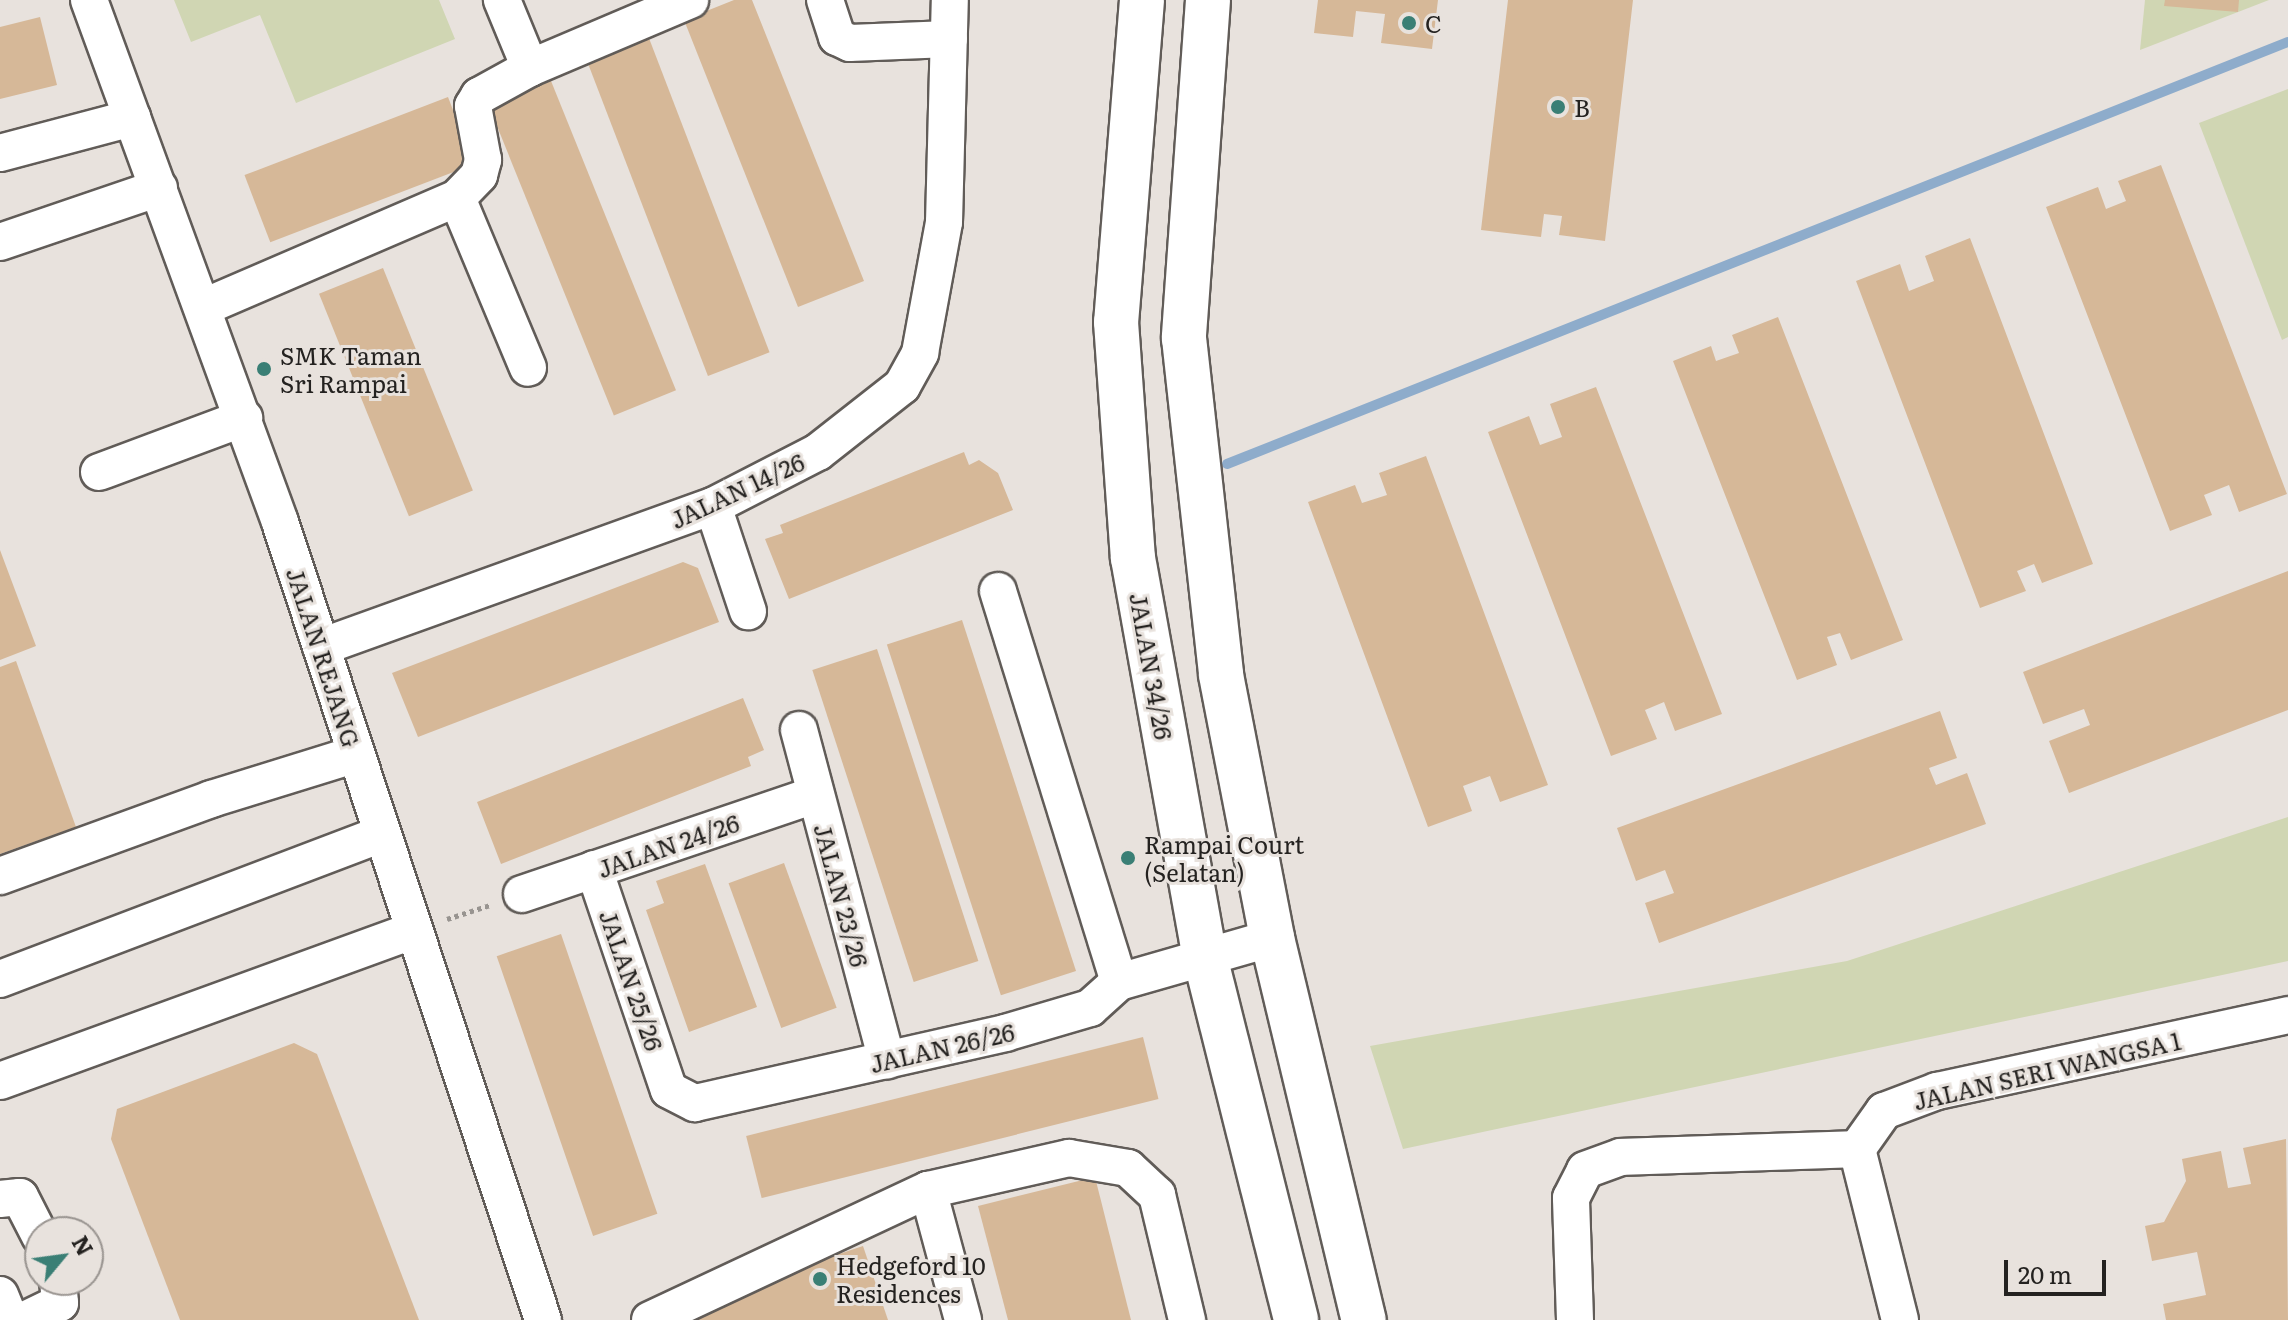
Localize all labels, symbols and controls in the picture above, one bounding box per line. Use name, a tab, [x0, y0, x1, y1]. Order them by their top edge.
place label: C	[1425, 9, 1442, 37]
marker: C	[1400, 14, 1418, 32]
place label: B	[1574, 93, 1590, 121]
marker: B	[1549, 98, 1567, 116]
place label: SMK Taman Sri Rampai	[280, 341, 422, 397]
marker: SMK Taman Sri Rampai	[255, 360, 273, 378]
street label: JALAN 14/26	[665, 446, 809, 534]
street label: JALAN REJANG	[281, 564, 367, 750]
street label: JALAN 34/26	[1125, 590, 1179, 742]
street label: JALAN 24/26	[593, 807, 743, 883]
street label: JALAN 23/26	[809, 820, 875, 970]
place label: Rampai Court (Selatan)	[1144, 830, 1304, 886]
marker: Rampai Court (Selatan)	[1119, 849, 1137, 867]
street label: JALAN 25/26	[594, 906, 670, 1054]
street label: JALAN 26/26	[867, 1016, 1017, 1078]
street label: JALAN SERI WANGSA 1	[1910, 1025, 2184, 1115]
north arrow	[24, 1216, 104, 1296]
text: N	[65, 1229, 103, 1261]
scale bar	[2008, 1244, 2110, 1294]
place label: Hedgeford 10 Residences	[836, 1251, 986, 1307]
text: 20 m	[2018, 1256, 2072, 1291]
marker: Hedgeford 10 Residences	[811, 1270, 829, 1288]

